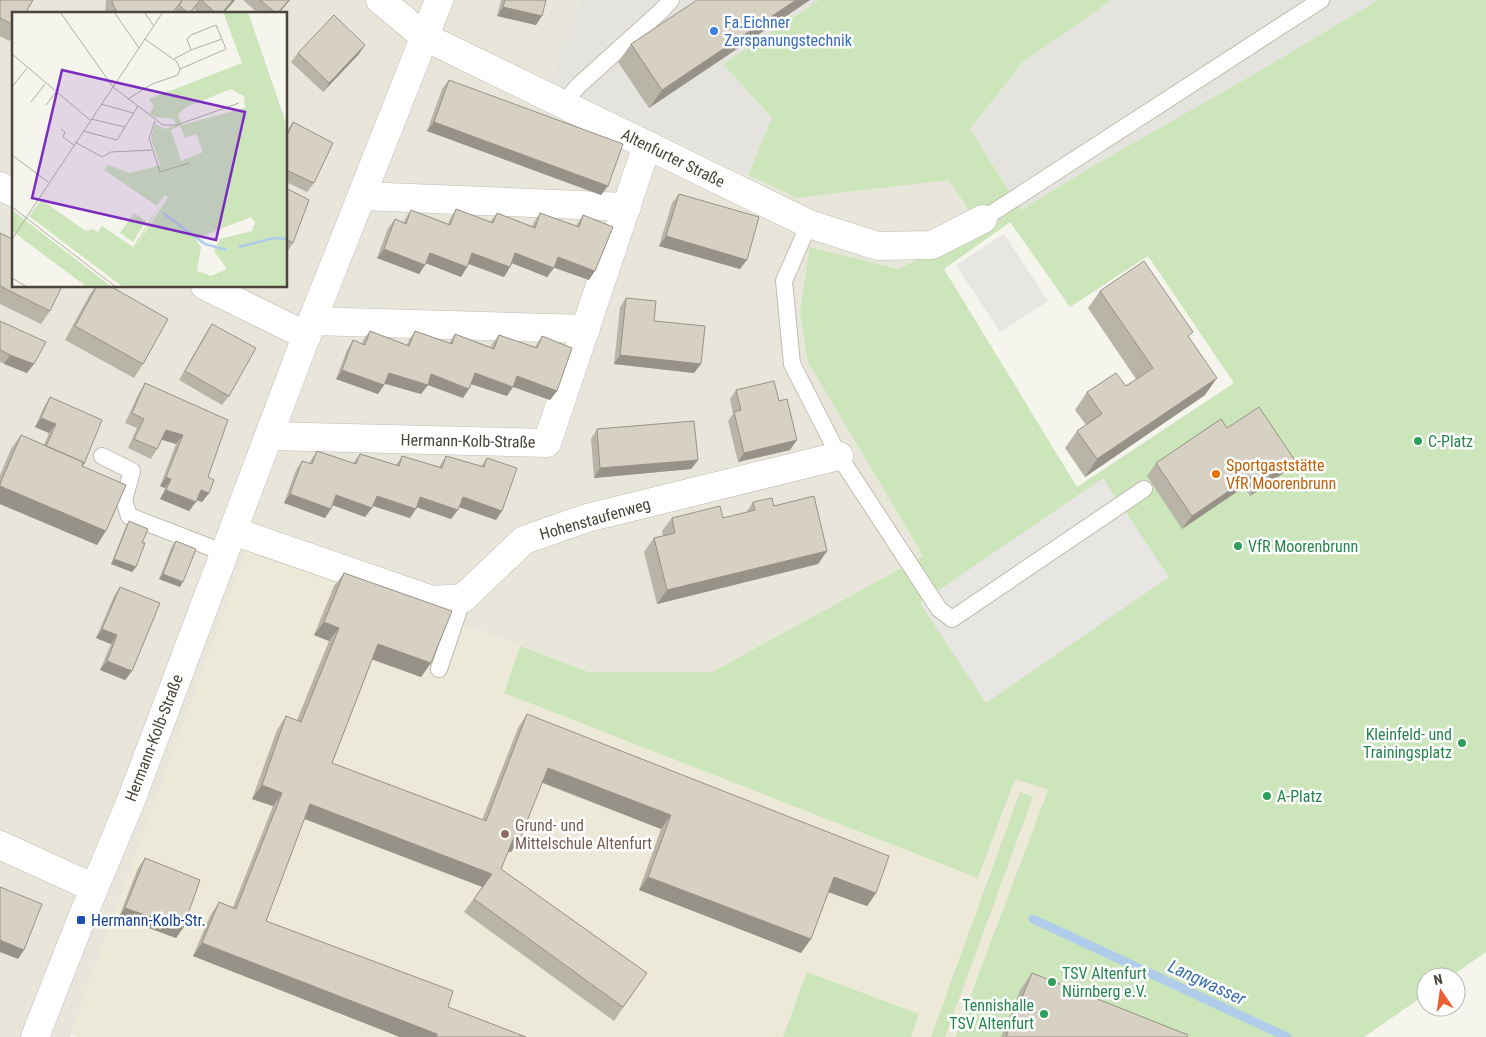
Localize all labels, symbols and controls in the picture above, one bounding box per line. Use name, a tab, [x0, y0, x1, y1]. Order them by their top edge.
inset map	[12, 12, 288, 288]
place label: Fa.Eichner Zerspanungstechnik	[724, 13, 853, 50]
marker: Fa.Eichner Zerspanungstechnik	[708, 25, 720, 37]
street label: Altenfurter Straße	[618, 125, 728, 191]
street label: Hermann-Kolb-Straße	[401, 430, 535, 452]
place label: C-Platz	[1428, 432, 1473, 451]
marker: C-Platz	[1412, 435, 1424, 447]
place label: Sportgaststätte VfR Moorenbrunn	[1226, 456, 1336, 493]
marker: Sportgaststätte VfR Moorenbrunn	[1210, 468, 1222, 480]
street label: Hohenstaufenweg	[537, 494, 653, 544]
place label: VfR Moorenbrunn	[1248, 537, 1358, 556]
marker: VfR Moorenbrunn	[1232, 540, 1244, 552]
street label: Hermann-Kolb-Straße	[121, 672, 187, 804]
place label: Kleinfeld- und Trainingsplatz	[1363, 725, 1452, 762]
marker: Kleinfeld- und Trainingsplatz	[1456, 737, 1468, 749]
place label: A-Platz	[1277, 787, 1322, 806]
marker: A-Platz	[1261, 790, 1273, 802]
place label: Grund- und Mittelschule Altenfurt	[515, 816, 652, 853]
marker: Grund- und Mittelschule Altenfurt	[499, 828, 511, 840]
place label: Hermann-Kolb-Str.	[91, 911, 206, 930]
marker: Hermann-Kolb-Str.	[75, 914, 87, 926]
water label: Langwasser	[1165, 955, 1250, 1009]
place label: TSV Altenfurt Nürnberg e.V.	[1062, 964, 1147, 1001]
north arrow	[1416, 967, 1466, 1017]
text: N	[1432, 971, 1444, 988]
marker: TSV Altenfurt Nürnberg e.V.	[1046, 976, 1058, 988]
place label: Tennishalle TSV Altenfurt	[949, 996, 1034, 1033]
marker: Tennishalle TSV Altenfurt	[1038, 1008, 1050, 1020]

